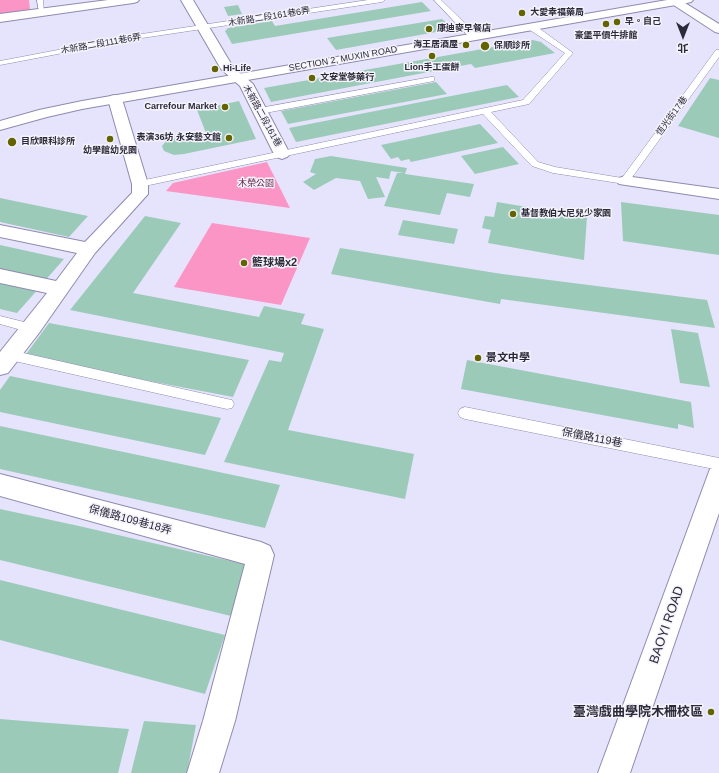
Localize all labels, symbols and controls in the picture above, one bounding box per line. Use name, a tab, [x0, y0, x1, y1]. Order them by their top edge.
street label: 木新路二段161巷6弄	[227, 5, 311, 29]
marker: 大愛幸福藥局	[517, 8, 527, 18]
place label: 大愛幸福藥局	[530, 8, 584, 18]
north arrow	[663, 16, 703, 56]
marker: 早。自己	[612, 17, 622, 27]
place label: 早。自己	[625, 17, 661, 27]
marker: 豪堡平價牛排館	[601, 19, 611, 29]
marker: 康迪麥早餐店	[424, 24, 434, 34]
place label: 康迪麥早餐店	[437, 24, 491, 34]
place label: 豪堡平價牛排館	[575, 31, 637, 41]
street label: 木新路二段111巷6弄	[60, 32, 142, 56]
place label: 海王居酒屋	[413, 40, 458, 50]
marker: 海王居酒屋	[461, 40, 471, 50]
marker: 保順診所	[479, 40, 491, 52]
place label: 保順診所	[494, 41, 530, 51]
text: 北	[678, 42, 689, 54]
street label: SECTION 2, MUXIN ROAD	[288, 44, 398, 74]
marker: Lion手工蛋餅	[427, 51, 437, 61]
place label: Lion手工蛋餅	[405, 63, 459, 73]
marker: Hi-Life	[210, 64, 220, 74]
place label: Hi-Life	[223, 64, 251, 74]
marker: 文安堂蔘藥行	[307, 73, 317, 83]
place label: 文安堂蔘藥行	[320, 73, 374, 83]
street label: 木新路二段161巷	[241, 83, 283, 149]
street label: 恆光街17巷	[654, 94, 690, 138]
place label: Carrefour Market	[144, 102, 217, 112]
marker: Carrefour Market	[220, 102, 230, 112]
place label: 表演36坊 永安藝文館	[136, 133, 221, 143]
marker: 表演36坊 永安藝文館	[224, 133, 234, 143]
marker: 幼學館幼兒園	[105, 134, 115, 144]
marker: 目欣眼科診所	[6, 136, 18, 148]
place label: 目欣眼科診所	[21, 137, 75, 147]
place label: 幼學館幼兒園	[83, 146, 137, 156]
park label: 木榮公園	[238, 179, 274, 189]
marker: 基督教伯大尼兒少家園	[508, 209, 518, 219]
place label: 基督教伯大尼兒少家園	[521, 209, 611, 219]
place label: 籃球場x2	[252, 256, 297, 270]
marker: 籃球場x2	[239, 258, 249, 268]
place label: 景文中學	[486, 351, 530, 365]
marker: 景文中學	[473, 353, 483, 363]
street label: 保儀路119巷	[561, 426, 623, 450]
street label: 保儀路109巷18弄	[87, 503, 173, 537]
street label: BAOYI ROAD	[646, 584, 688, 666]
place label: 臺灣戲曲學院木柵校區	[573, 704, 703, 720]
marker: 臺灣戲曲學院木柵校區	[706, 707, 716, 717]

